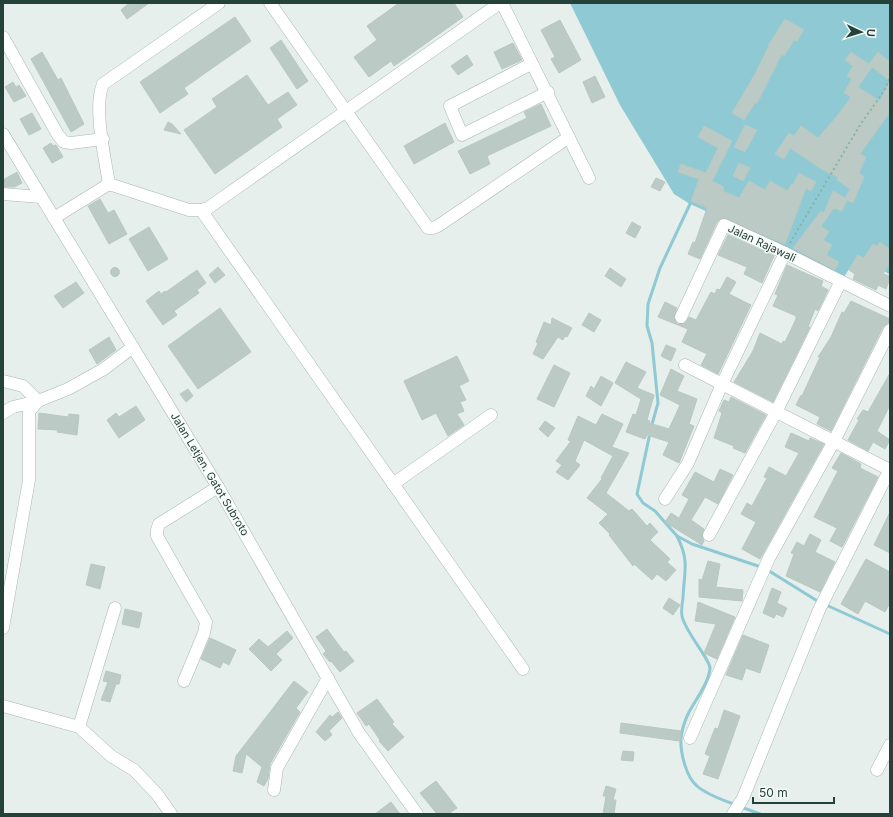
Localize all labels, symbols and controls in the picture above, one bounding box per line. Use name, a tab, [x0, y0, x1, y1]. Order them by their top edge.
north arrow	[841, 12, 881, 52]
text: U	[864, 28, 878, 37]
street label: Jalan Rajawali	[726, 221, 798, 265]
street label: Jalan Letjen. Gatot Subroto	[168, 410, 253, 538]
scale bar	[753, 779, 834, 805]
text: 50 m	[759, 785, 788, 800]

